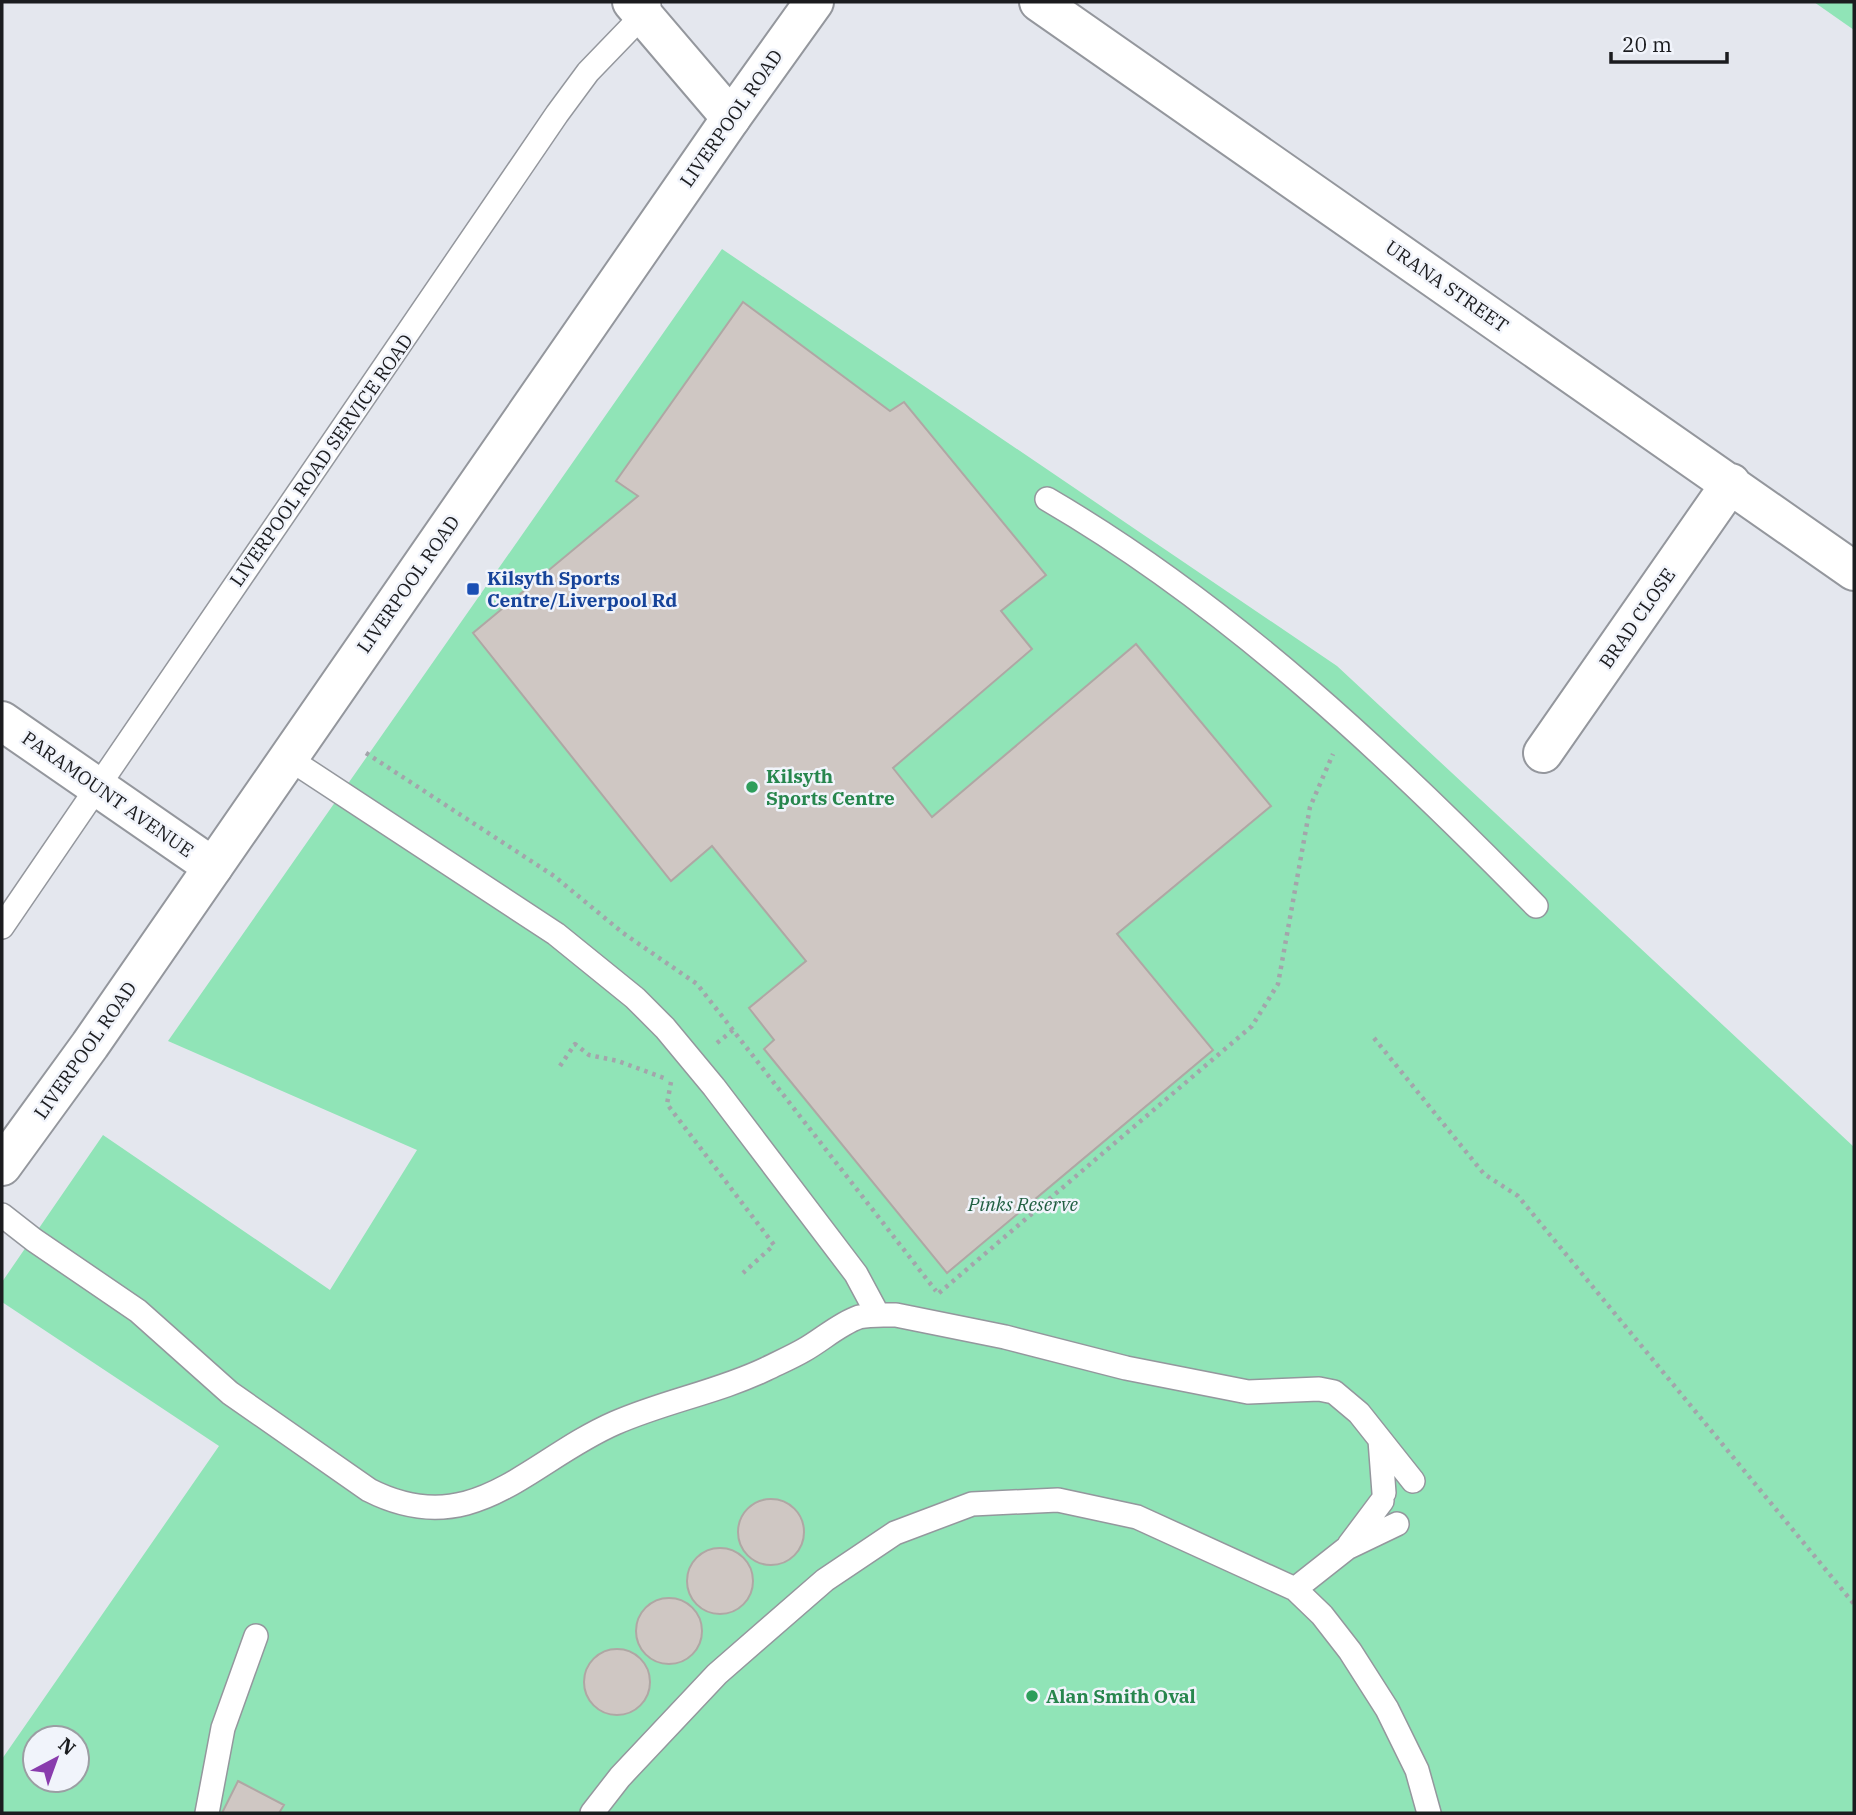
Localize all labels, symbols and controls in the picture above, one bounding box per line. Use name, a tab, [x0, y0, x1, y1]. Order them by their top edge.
scale bar	[1611, 21, 1727, 65]
text: 20 m	[1622, 30, 1672, 58]
street label: LIVERPOOL ROAD	[675, 45, 787, 191]
street label: URANA STREET	[1381, 235, 1513, 337]
street label: LIVERPOOL ROAD SERVICE ROAD	[225, 329, 417, 591]
street label: LIVERPOOL ROAD	[352, 511, 464, 657]
street label: BRAD CLOSE	[1594, 563, 1680, 673]
place label: Kilsyth Sports Centre/Liverpool Rd	[487, 566, 677, 612]
marker: Kilsyth Sports Centre/Liverpool Rd	[465, 581, 481, 597]
street label: PARAMOUNT AVENUE	[18, 726, 198, 862]
place label: Kilsyth Sports Centre	[766, 764, 895, 810]
marker: Kilsyth Sports Centre	[744, 779, 760, 795]
street label: LIVERPOOL ROAD	[29, 977, 141, 1123]
park label: Pinks Reserve	[967, 1192, 1079, 1216]
place label: Alan Smith Oval	[1046, 1684, 1196, 1708]
marker: Alan Smith Oval	[1024, 1688, 1040, 1704]
north arrow	[21, 1724, 91, 1794]
text: N	[54, 1732, 81, 1760]

